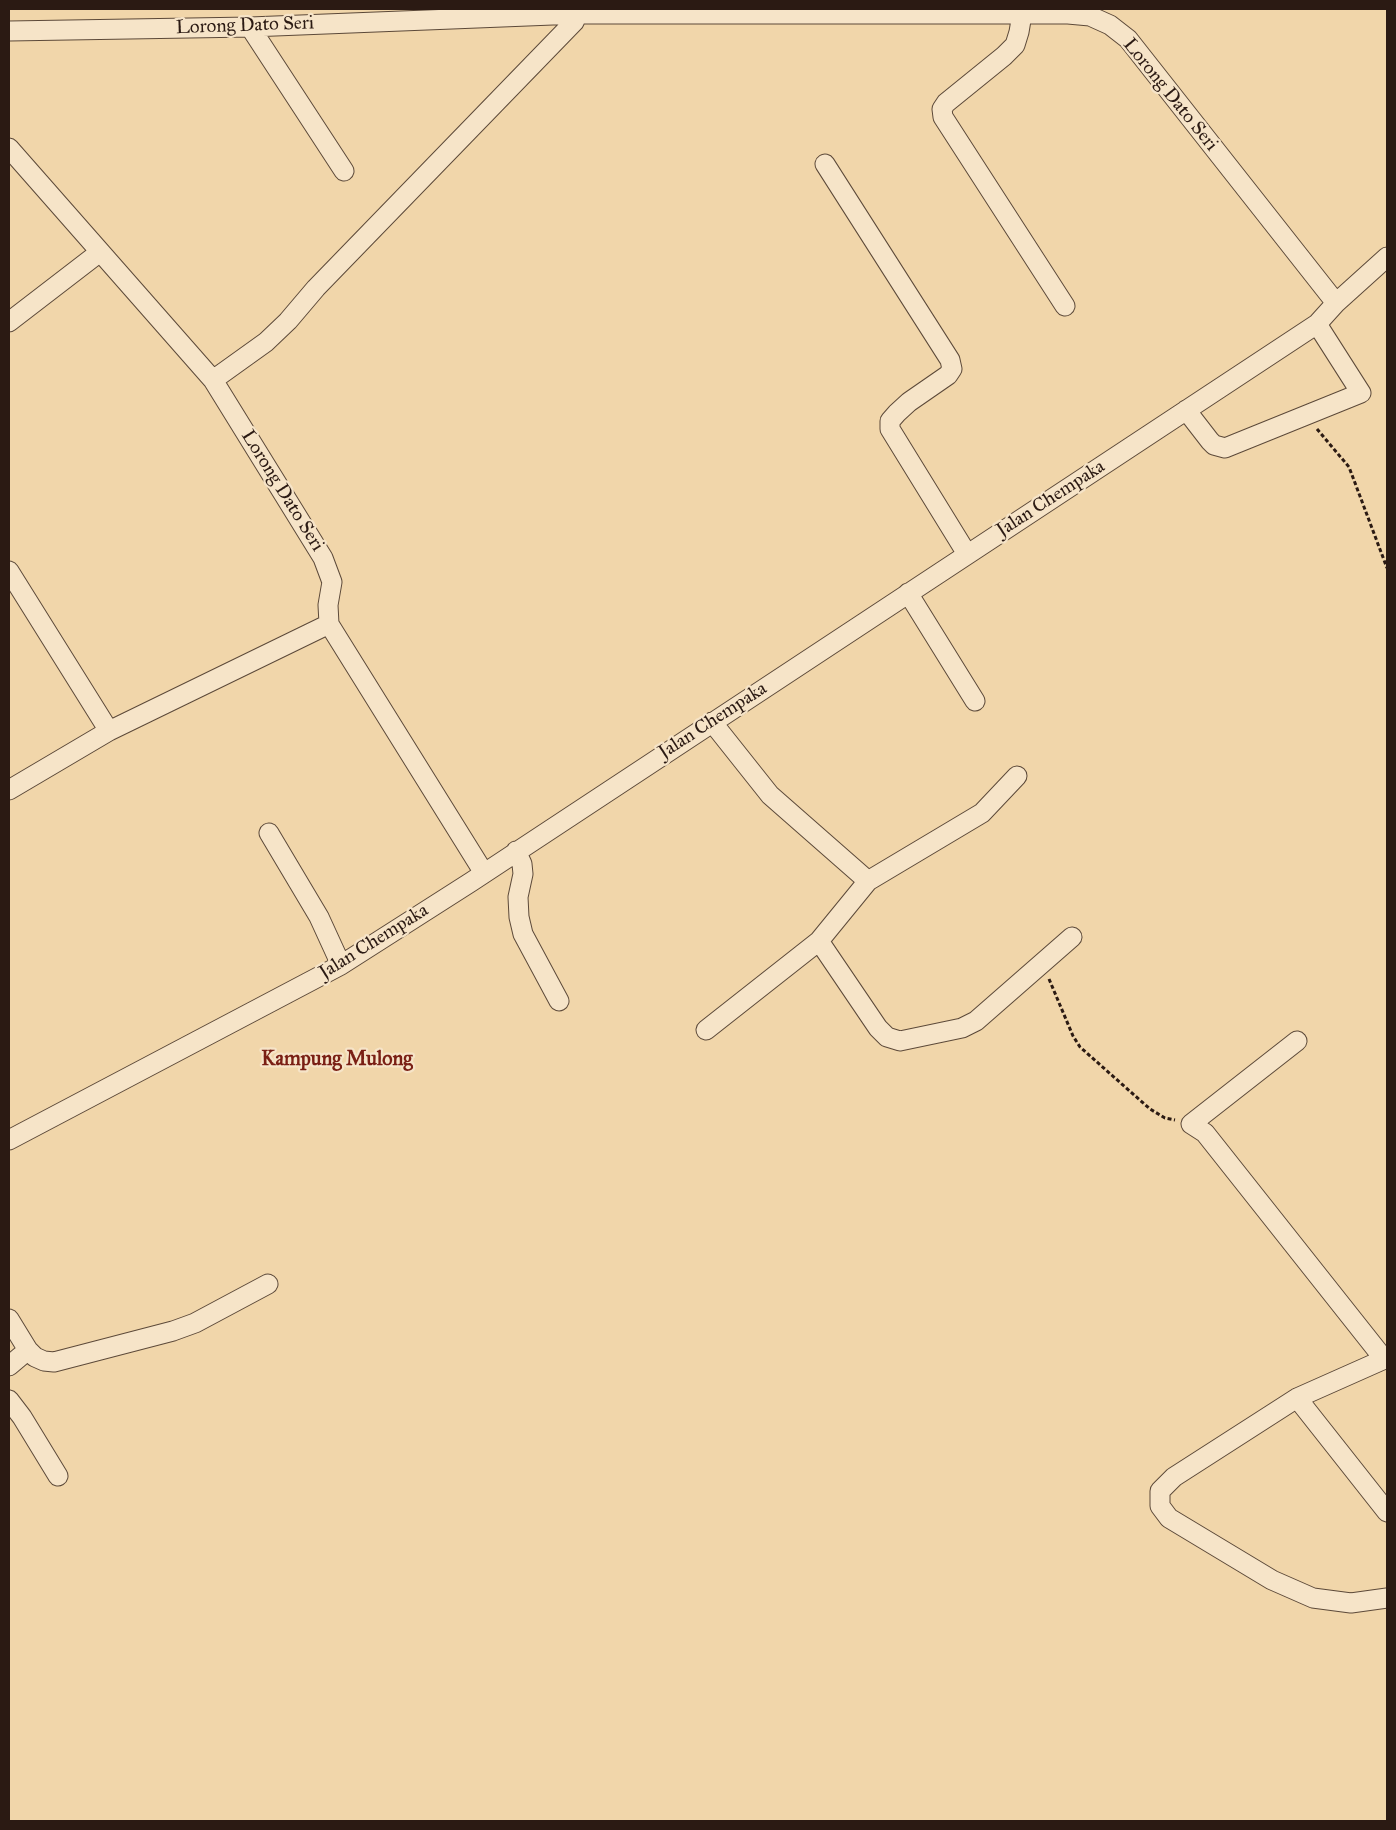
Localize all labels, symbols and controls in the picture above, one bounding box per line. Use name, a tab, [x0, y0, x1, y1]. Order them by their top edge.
street label: Lorong Dato Seri	[175, 12, 315, 40]
street label: Lorong Dato Seri	[1118, 34, 1222, 156]
street label: Lorong Dato Seri	[236, 426, 328, 556]
street label: Jalan Chempaka	[993, 456, 1109, 542]
street label: Jalan Chempaka	[655, 678, 771, 764]
street label: Jalan Chempaka	[315, 899, 433, 985]
district label: Kampung Mulong	[261, 1048, 413, 1072]

